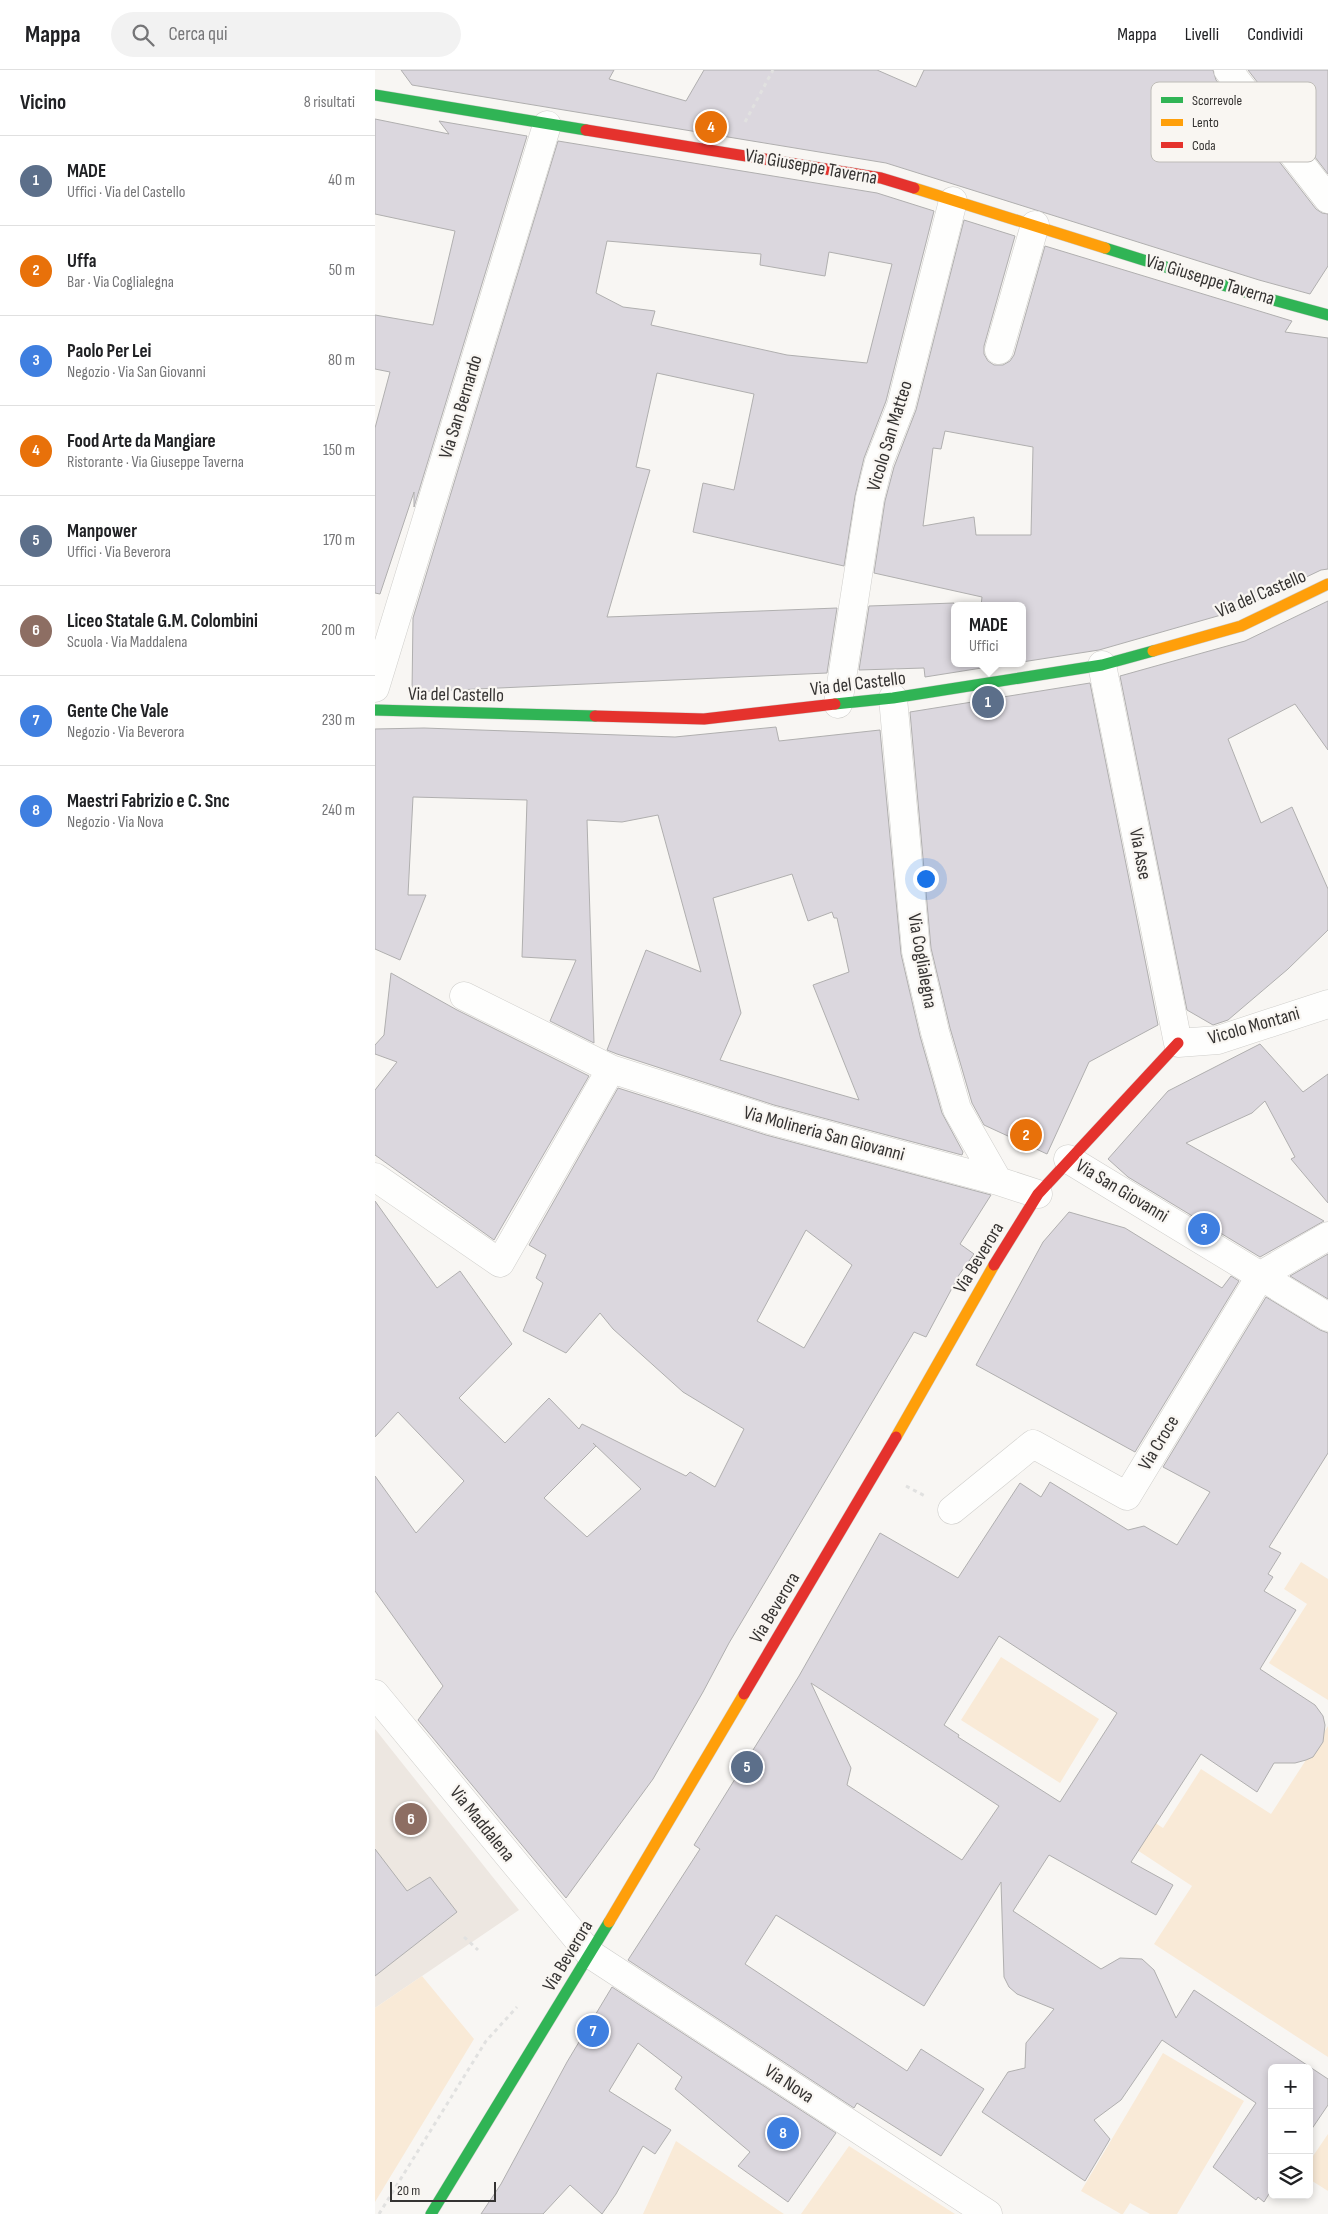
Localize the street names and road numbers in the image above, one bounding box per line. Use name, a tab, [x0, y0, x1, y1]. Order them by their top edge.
street label: Via Giuseppe Taverna	[743, 144, 879, 190]
street label: Via Giuseppe Taverna	[1143, 249, 1277, 311]
street label: Via San Bernardo	[434, 352, 488, 462]
street label: Vicolo San Matteo	[862, 378, 918, 494]
street label: Via del Castello	[1212, 565, 1310, 623]
street label: Via del Castello	[809, 667, 907, 701]
street label: Via del Castello	[408, 683, 504, 707]
street label: Via Asse	[1124, 826, 1156, 882]
street label: Via Coglialegna	[902, 912, 942, 1010]
street label: Vicolo Montani	[1206, 1002, 1302, 1050]
street label: Via Molineria San Giovanni	[741, 1101, 907, 1167]
street label: Via San Giovanni	[1072, 1154, 1172, 1228]
street label: Via Beverora	[949, 1218, 1009, 1298]
street label: Via Croce	[1134, 1411, 1184, 1475]
street label: Via Beverora	[745, 1568, 805, 1648]
street label: Via Maddalena	[444, 1781, 520, 1867]
street label: Via Beverora	[538, 1916, 598, 1996]
street label: Via Nova	[760, 2060, 818, 2108]

